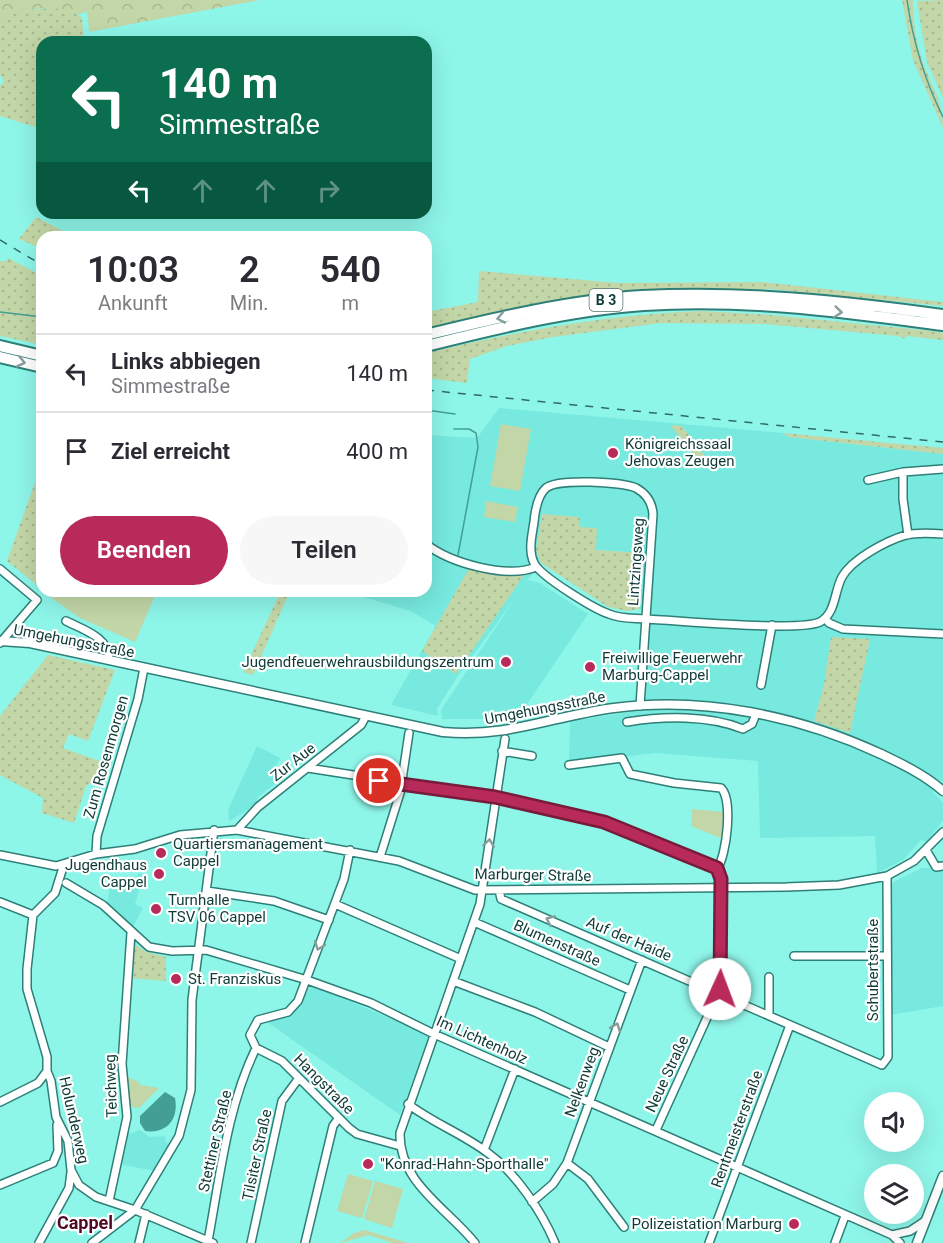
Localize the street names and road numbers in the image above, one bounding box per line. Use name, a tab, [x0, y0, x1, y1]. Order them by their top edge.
road number: B 3	[590, 289, 622, 311]
street label: Lintzingsweg	[624, 517, 648, 607]
street label: Umgehungsstraße	[12, 620, 136, 662]
street label: Umgehungsstraße	[483, 687, 607, 729]
street label: Zum Rosenmorgen	[80, 693, 132, 821]
street label: Zur Aue	[267, 739, 319, 785]
street label: Marburger Straße	[474, 865, 592, 885]
street label: Auf der Haide	[584, 913, 674, 965]
street label: Blumenstraße	[511, 916, 603, 970]
street label: Schubertstraße	[864, 919, 882, 1021]
street label: Im Lichtenholz	[434, 1012, 530, 1068]
street label: Neue Straße	[641, 1033, 693, 1115]
street label: Nelkenweg	[561, 1044, 603, 1120]
street label: Hangstraße	[290, 1050, 358, 1118]
street label: Teichweg	[101, 1054, 121, 1118]
street label: Rentmeisterstraße	[707, 1068, 767, 1190]
street label: Holunderweg	[55, 1075, 93, 1165]
street label: Stettiner Straße	[195, 1088, 235, 1194]
street label: Tilsiter Straße	[239, 1108, 275, 1202]

